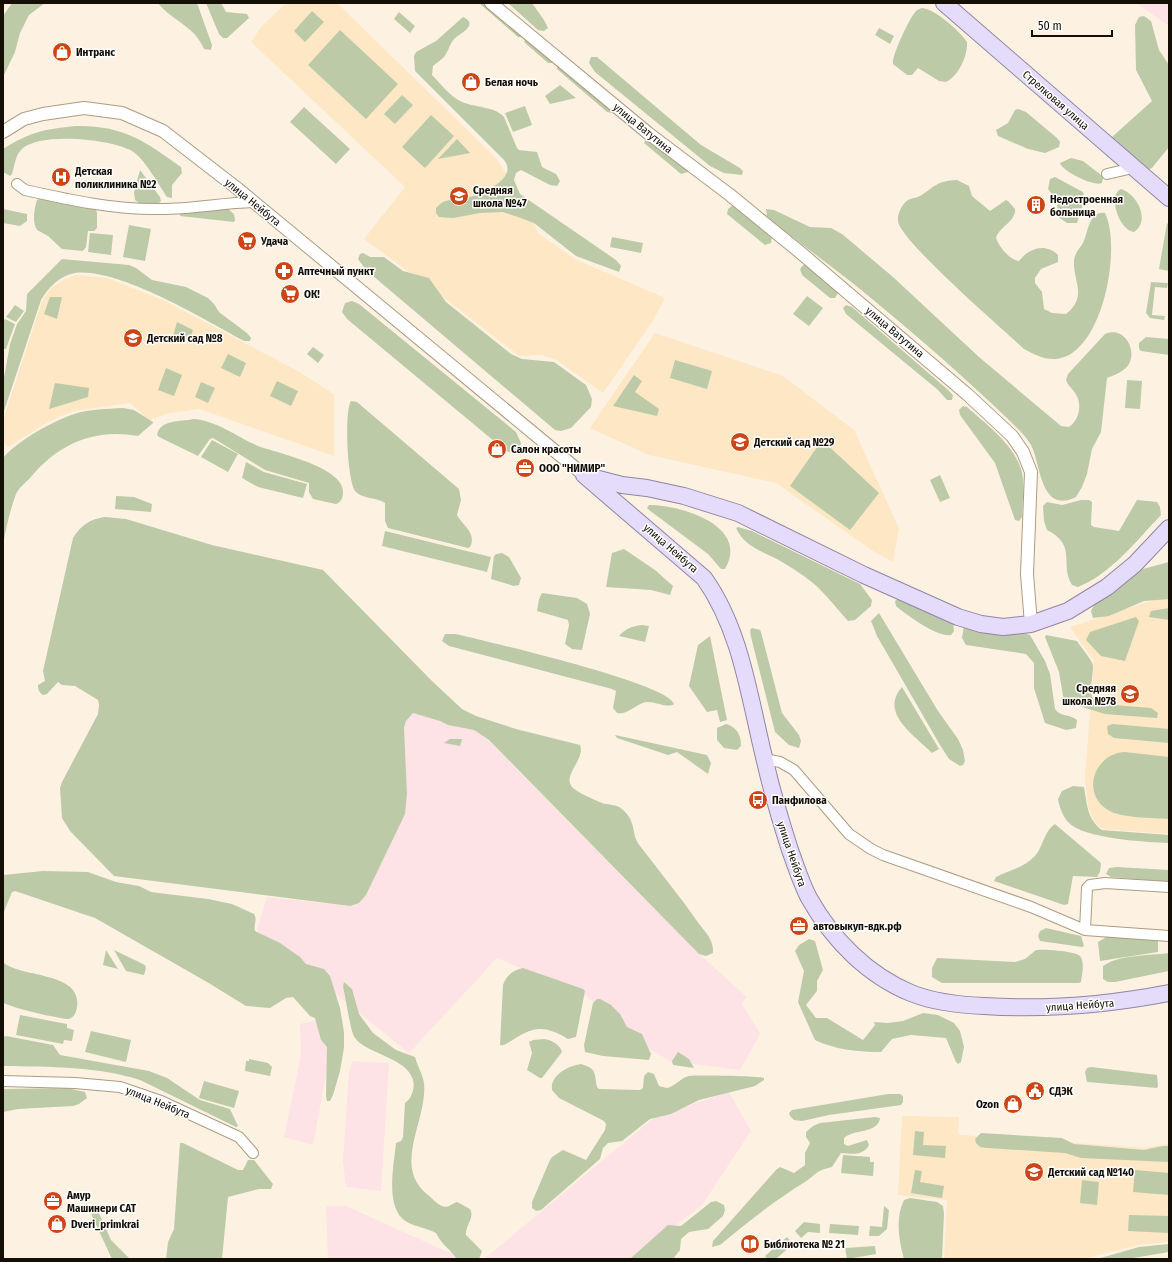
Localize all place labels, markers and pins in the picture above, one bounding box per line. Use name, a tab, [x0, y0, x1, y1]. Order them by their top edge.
shop icon: Интранс	[51, 41, 73, 63]
place label: Интранс	[76, 46, 115, 59]
shop icon: Белая ночь	[460, 71, 482, 93]
place label: Белая ночь	[485, 76, 539, 89]
place label: Детская поликлиника №2	[74, 165, 156, 191]
hospital icon: Детская поликлиника №2	[50, 166, 72, 188]
place label: Средняя школа №47	[473, 184, 527, 210]
school or university icon: Средняя школа №47	[448, 185, 470, 207]
place label: Недостроенная больница	[1050, 193, 1123, 219]
building icon: Недостроенная больница	[1025, 194, 1047, 216]
supermarket icon: Удача	[236, 230, 258, 252]
place label: Удача	[260, 235, 289, 248]
pharmacy icon: Аптечный пункт	[273, 260, 295, 282]
place label: Аптечный пункт	[297, 265, 374, 278]
supermarket icon: ОК!	[279, 283, 301, 305]
place label: ОК!	[304, 288, 320, 301]
school or university icon: Детский сад №8	[122, 327, 144, 349]
place label: Детский сад №8	[146, 332, 223, 345]
school or university icon: Детский сад №29	[729, 431, 751, 453]
place label: Детский сад №29	[753, 436, 835, 449]
shop icon: Салон красоты	[486, 438, 508, 460]
place label: Салон красоты	[511, 443, 582, 456]
office icon: ООО "НИМИР"	[514, 457, 536, 479]
place label: ООО "НИМИР"	[539, 462, 605, 475]
place label: Средняя школа №78	[1062, 682, 1116, 708]
school or university icon: Средняя школа №78	[1119, 683, 1141, 705]
bus stop icon: Панфилова	[747, 789, 769, 811]
place label: Панфилова	[772, 794, 827, 807]
office icon: автовыкуп-вдк.рф	[788, 915, 810, 937]
place label: автовыкуп-вдк.рф	[813, 920, 902, 933]
public building icon: СДЭК	[1024, 1080, 1046, 1102]
place label: СДЭК	[1049, 1085, 1074, 1098]
shop icon: Ozon	[1002, 1093, 1024, 1115]
place label: Ozon	[976, 1098, 999, 1111]
school or university icon: Детский сад №140	[1023, 1161, 1045, 1183]
place label: Детский сад №140	[1047, 1166, 1134, 1179]
place label: Амур Машинери CAT	[66, 1189, 137, 1215]
office icon: Амур Машинери CAT	[42, 1190, 64, 1212]
shop icon: Dveri_primkrai	[46, 1213, 68, 1235]
place label: Dveri_primkrai	[71, 1218, 139, 1231]
library icon: Библиотека № 21	[739, 1233, 761, 1255]
place label: Библиотека № 21	[764, 1238, 845, 1251]

